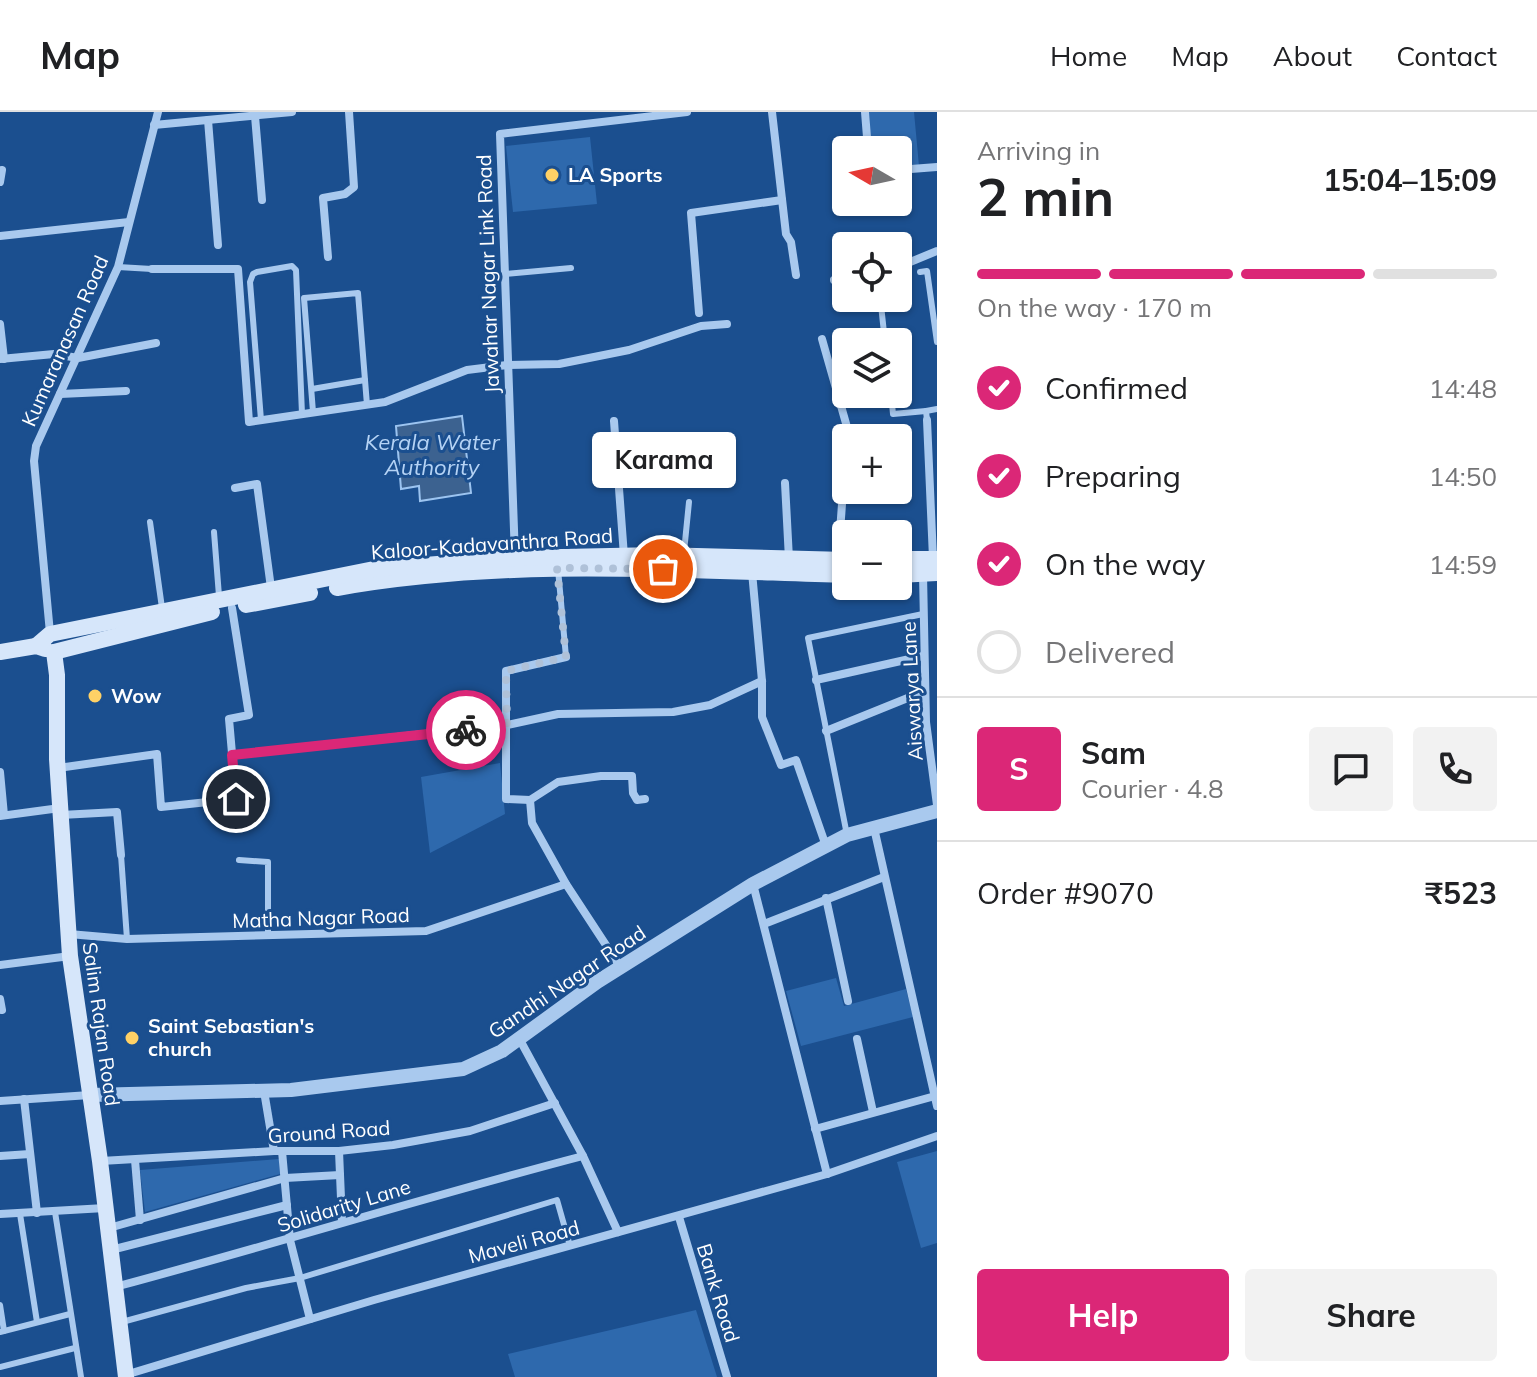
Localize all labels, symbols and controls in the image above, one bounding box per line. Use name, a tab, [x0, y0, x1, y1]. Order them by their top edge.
text: Map	[40, 31, 120, 79]
text: Home	[1050, 38, 1127, 73]
text: Map	[1171, 38, 1229, 73]
text: About	[1273, 38, 1352, 73]
text: Contact	[1396, 38, 1497, 73]
text: Arriving in	[977, 134, 1100, 167]
north arrow	[832, 136, 912, 216]
map controls	[832, 136, 912, 600]
street label: Jawahar Nagar Link Road	[471, 154, 504, 394]
text: 15:04–15:09	[1323, 161, 1497, 199]
place label: LA Sports	[568, 162, 663, 187]
text: 2 min	[977, 164, 1114, 229]
marker: LA Sports	[543, 166, 561, 184]
button: locate	[832, 232, 912, 312]
street label: Kumaranasan Road	[16, 252, 113, 430]
text: On the way · 170 m	[977, 291, 1212, 324]
button: layers	[832, 328, 912, 408]
icon: check	[977, 366, 1021, 410]
text: Confirmed	[1045, 369, 1188, 407]
text: 14:48	[1429, 372, 1497, 405]
button: +	[832, 424, 912, 504]
water label: Kerala Water Authority	[365, 428, 500, 481]
callout: Karama	[591, 433, 735, 489]
text: Karama	[614, 443, 714, 476]
icon: check	[977, 454, 1021, 498]
text: Preparing	[1045, 457, 1181, 495]
text: 14:50	[1429, 460, 1497, 493]
button: −	[832, 520, 912, 600]
street label: Kaloor-Kadavanthra Road	[370, 523, 614, 564]
pin	[629, 535, 697, 603]
icon: check	[977, 542, 1021, 586]
text: On the way	[1045, 545, 1205, 583]
icon: bag	[641, 547, 685, 591]
text: 14:59	[1429, 548, 1497, 581]
street label: Aiswarya Lane	[895, 621, 928, 761]
text: Delivered	[1045, 633, 1175, 671]
place label: Wow	[111, 683, 162, 708]
marker: Wow	[86, 687, 104, 705]
courier	[426, 690, 506, 770]
icon: bike	[444, 708, 488, 752]
button: chat	[1309, 727, 1393, 811]
button: phone	[1413, 727, 1497, 811]
text: Sam	[1081, 734, 1146, 772]
text: S	[1009, 750, 1029, 788]
pin	[202, 765, 270, 833]
text: Courier · 4.8	[1081, 772, 1224, 805]
icon: home	[214, 777, 258, 821]
text: Order #9070	[977, 874, 1154, 912]
text: ₹523	[1425, 874, 1497, 912]
street label: Matha Nagar Road	[232, 902, 410, 933]
street label: Gandhi Nagar Road	[483, 920, 650, 1044]
street label: Salim Rajan Road	[78, 940, 125, 1108]
place label: Saint Sebastian's church	[148, 1013, 314, 1061]
marker: Saint Sebastian's church	[123, 1029, 141, 1047]
street label: Ground Road	[267, 1115, 391, 1148]
street label: Solidarity Lane	[274, 1173, 413, 1238]
street label: Maveli Road	[465, 1215, 582, 1268]
street label: Bank Road	[692, 1240, 745, 1345]
button: Help	[977, 1269, 1229, 1361]
button: Share	[1245, 1269, 1497, 1361]

